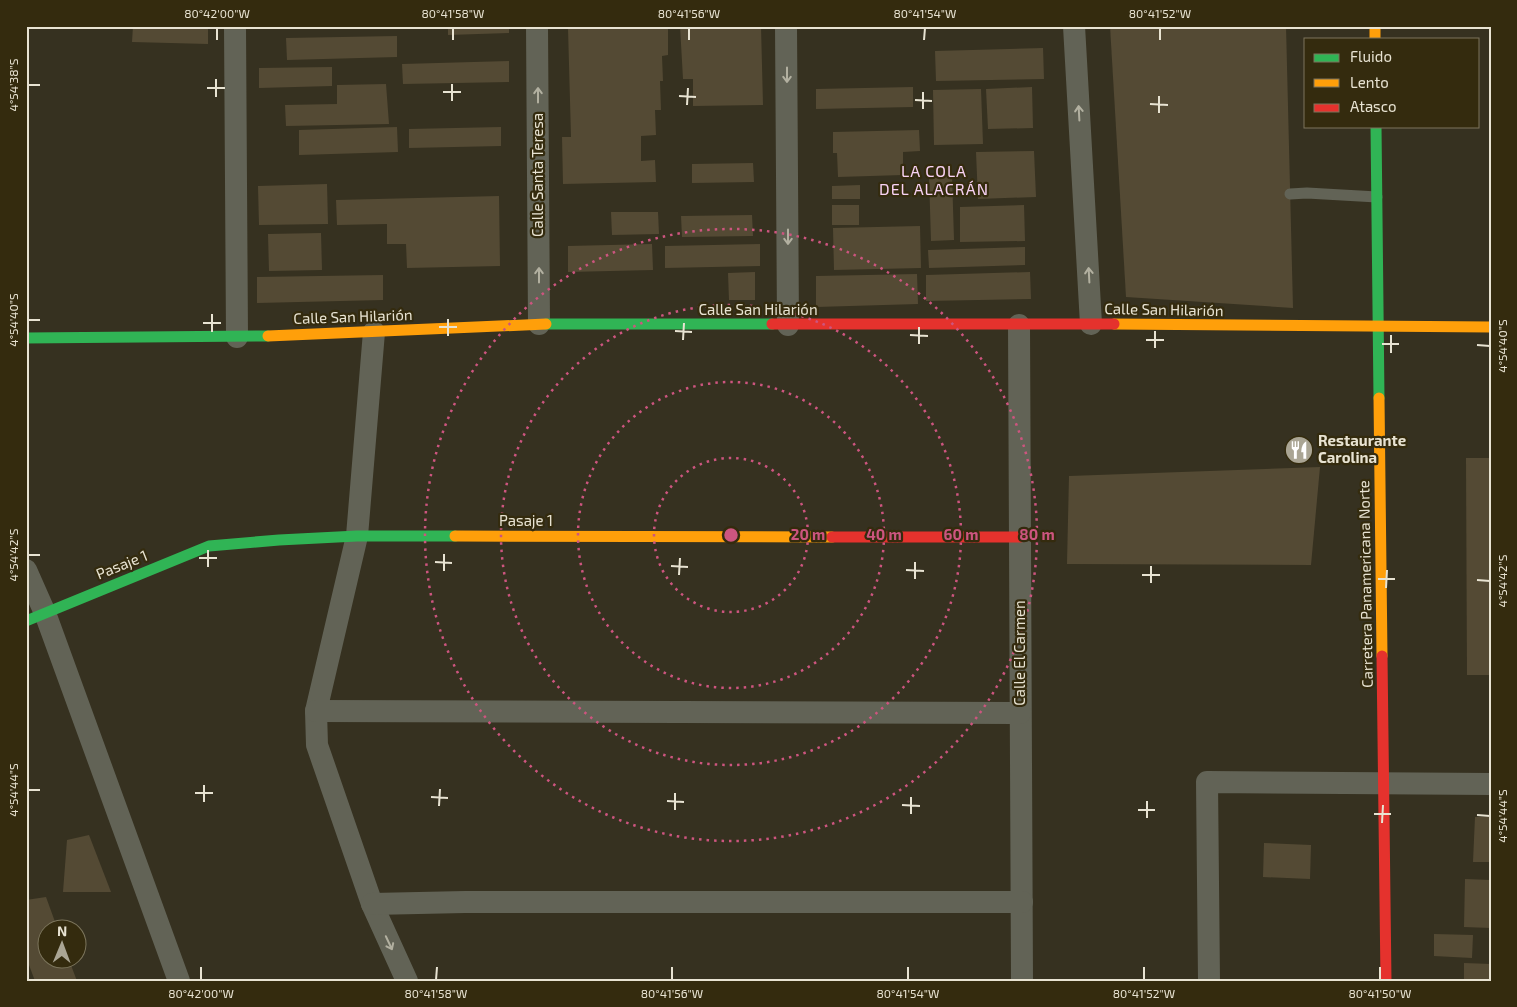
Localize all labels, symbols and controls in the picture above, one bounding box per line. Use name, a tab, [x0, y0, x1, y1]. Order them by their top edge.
text: 80°42'00"W	[184, 6, 250, 20]
text: 80°41'58"W	[422, 6, 484, 20]
text: 80°41'56"W	[658, 6, 720, 20]
text: 80°41'54"W	[894, 6, 956, 20]
text: 80°41'52"W	[1129, 6, 1191, 20]
legend	[1304, 38, 1480, 128]
text: Fluido	[1350, 47, 1392, 65]
text: 4°54'38"S	[6, 58, 20, 111]
one-way arrow	[782, 66, 792, 83]
text: Lento	[1350, 73, 1389, 91]
one-way arrow	[533, 87, 542, 103]
text: Atasco	[1350, 97, 1396, 115]
one-way arrow	[1075, 105, 1084, 121]
street label: Calle Santa Teresa	[528, 113, 546, 237]
district label: LA COLA DEL ALACRÁN	[879, 161, 989, 198]
one-way arrow	[783, 229, 793, 245]
one-way arrow	[534, 267, 544, 284]
one-way arrow	[1084, 267, 1093, 283]
text: 4°54'40"S	[6, 293, 20, 347]
street label: Calle San Hilarión	[1104, 299, 1224, 319]
street label: Calle San Hilarión	[698, 300, 818, 318]
street label: Calle San Hilarión	[293, 305, 413, 327]
text: 4°54'40"S	[1495, 319, 1509, 373]
place label: Restaurante Carolina	[1318, 431, 1406, 466]
restaurant icon: Restaurante Carolina	[1284, 435, 1314, 465]
street label: Carretera Panamericana Norte	[1354, 480, 1376, 688]
street label: Pasaje 1	[499, 511, 553, 530]
text: 20 m	[791, 525, 825, 543]
text: 40 m	[866, 525, 902, 543]
text: 60 m	[944, 525, 978, 543]
text: 80 m	[1019, 525, 1055, 543]
centre of rings	[722, 526, 740, 544]
text: 4°54'42"S	[6, 528, 20, 581]
street label: Pasaje 1	[93, 546, 150, 583]
text: 4°54'42"S	[1495, 554, 1509, 607]
street label: Calle El Carmen	[1010, 600, 1028, 706]
text: 4°54'44"S	[6, 763, 20, 817]
text: 4°54'44"S	[1495, 789, 1509, 843]
north arrow	[38, 920, 88, 970]
text: N	[57, 922, 67, 939]
one-way arrow	[385, 935, 395, 950]
text: 80°42'00"W	[168, 986, 234, 1000]
text: 80°41'58"W	[405, 986, 467, 1000]
text: 80°41'56"W	[641, 986, 703, 1000]
text: 80°41'54"W	[877, 986, 939, 1000]
text: 80°41'52"W	[1113, 986, 1175, 1000]
text: 80°41'50"W	[1349, 986, 1411, 1000]

